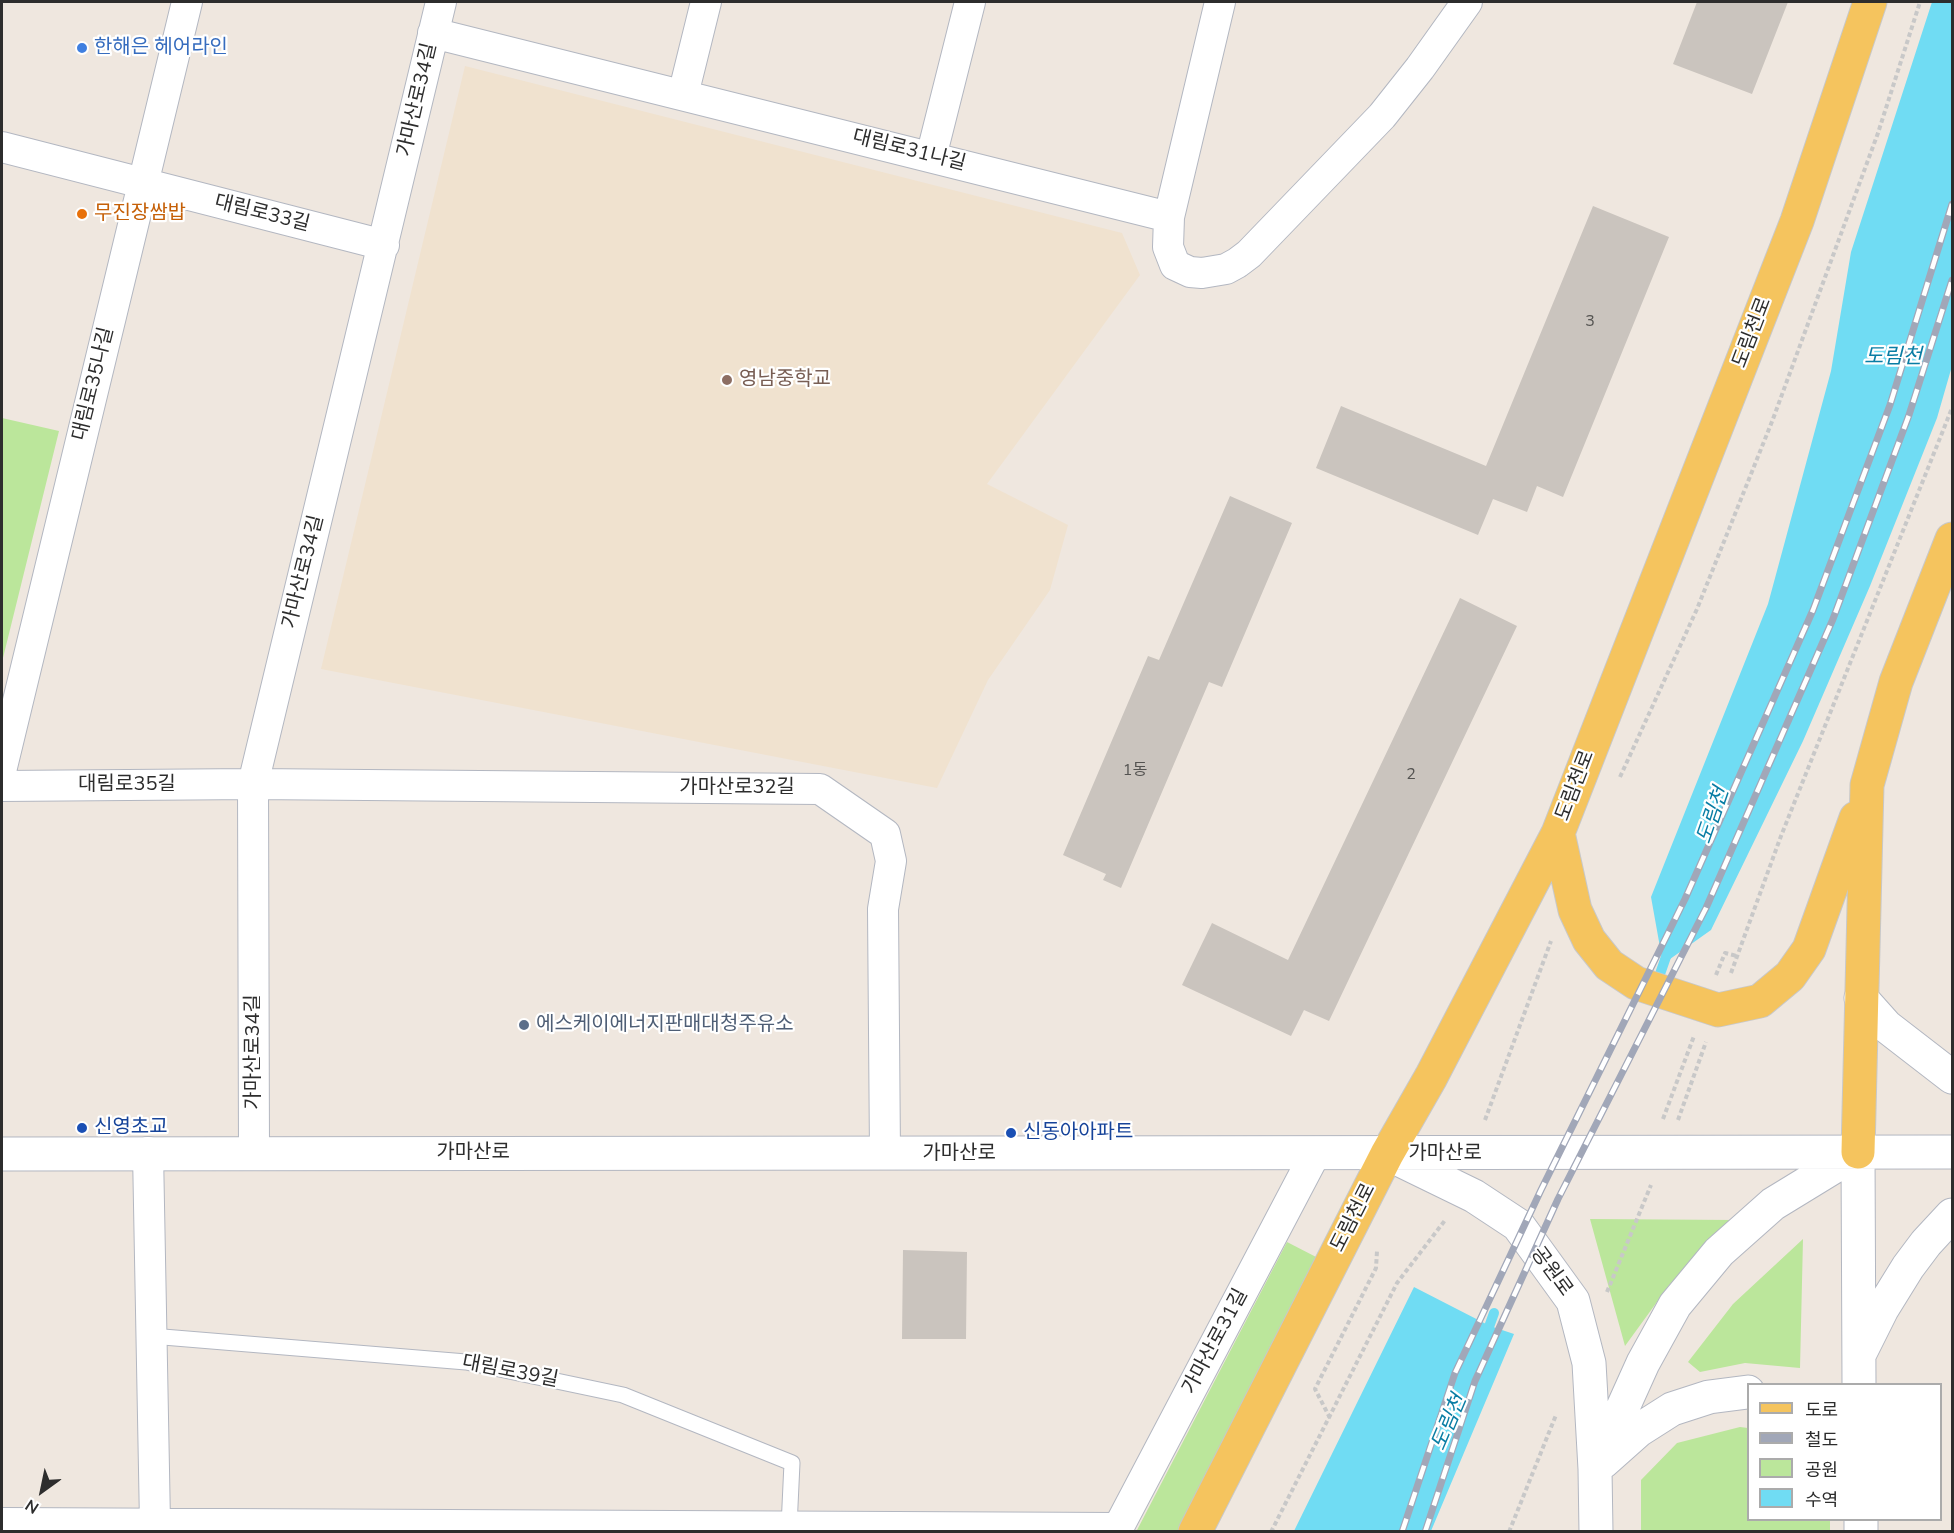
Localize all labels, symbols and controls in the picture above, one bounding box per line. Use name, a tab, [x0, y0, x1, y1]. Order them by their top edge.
place label: 한해은 헤어라인	[94, 36, 228, 60]
marker: 한해은 헤어라인	[75, 41, 89, 55]
street label: 가마산로34길	[393, 41, 443, 159]
street label: 대림로31나길	[850, 125, 968, 177]
street label: 대림로33길	[212, 191, 312, 237]
place label: 무진장쌈밥	[94, 202, 186, 226]
marker: 무진장쌈밥	[75, 207, 89, 221]
street label: 도림천로	[1729, 294, 1777, 372]
house number: 3	[1585, 312, 1595, 332]
street label: 대림로35나길	[68, 325, 120, 443]
water label: 도림천	[1864, 345, 1922, 371]
place label: 영남중학교	[739, 368, 831, 392]
marker: 영남중학교	[720, 373, 734, 387]
street label: 가마산로34길	[278, 513, 330, 631]
street label: 도림천로	[1552, 747, 1600, 825]
house number: 1동	[1123, 761, 1147, 781]
house number: 2	[1406, 765, 1416, 785]
street label: 대림로35길	[78, 773, 176, 797]
street label: 가마산로32길	[679, 776, 795, 800]
water label: 도림천	[1693, 784, 1735, 848]
street label: 가마산로34길	[242, 994, 266, 1110]
place label: 에스케이에너지판매대청주유소	[536, 1013, 794, 1037]
marker: 에스케이에너지판매대청주유소	[517, 1018, 531, 1032]
place label: 신영초교	[94, 1116, 168, 1140]
marker: 신영초교	[75, 1121, 89, 1135]
place label: 신동아아파트	[1023, 1121, 1133, 1145]
marker: 신동아아파트	[1004, 1126, 1018, 1140]
street label: 가마산로	[436, 1141, 510, 1165]
street label: 가마산로	[922, 1142, 996, 1166]
street label: 가마산로	[1408, 1142, 1482, 1166]
street label: 도림천로	[1327, 1180, 1381, 1256]
street label: 공원로	[1525, 1243, 1577, 1301]
street label: 가마산로31길	[1178, 1285, 1254, 1399]
street label: 대림로39길	[460, 1351, 560, 1393]
legend	[1747, 1383, 1942, 1521]
water label: 도림천	[1427, 1391, 1473, 1455]
text: 도로	[1805, 1398, 1838, 1422]
text: 철도	[1805, 1428, 1838, 1452]
text: 공원	[1805, 1458, 1838, 1482]
north arrow	[12, 1461, 72, 1521]
text: 수역	[1805, 1488, 1838, 1512]
text: N	[21, 1494, 43, 1519]

